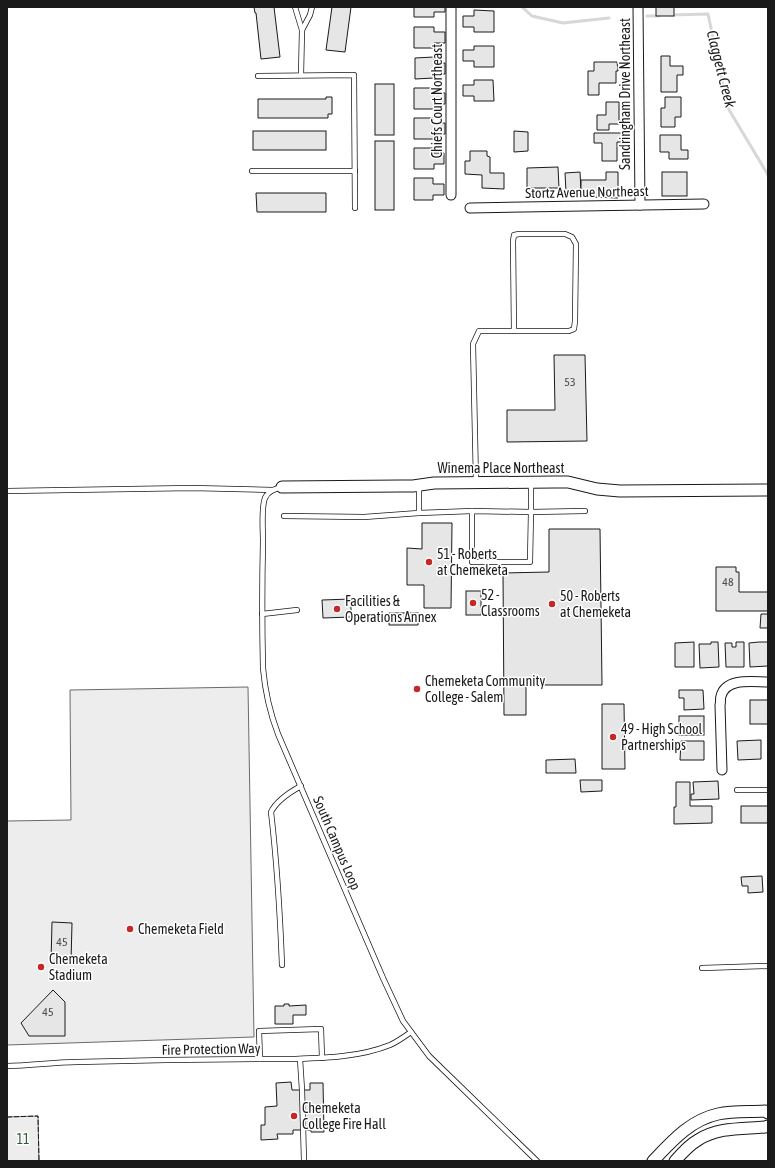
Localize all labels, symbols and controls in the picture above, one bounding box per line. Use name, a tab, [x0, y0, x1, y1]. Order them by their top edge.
street label: Sandringham Drive Northeast	[617, 18, 633, 170]
water label: Claggett Creek	[704, 28, 739, 110]
street label: Chiefs Court Northeast	[429, 44, 445, 158]
street label: Stortz Avenue Northeast	[525, 183, 649, 201]
house number: 53	[564, 375, 576, 389]
street label: Winema Place Northeast	[437, 460, 565, 476]
place label: 51 - Roberts at Chemeketa	[437, 546, 508, 578]
marker: 51 - Roberts at Chemeketa	[424, 557, 434, 567]
house number: 48	[722, 575, 734, 589]
place label: 52 - Classrooms	[481, 587, 540, 619]
place label: 50 - Roberts at Chemeketa	[560, 588, 631, 620]
place label: Facilities & Operations Annex	[345, 593, 437, 625]
marker: 52 - Classrooms	[468, 598, 478, 608]
marker: 50 - Roberts at Chemeketa	[547, 599, 557, 609]
marker: Facilities & Operations Annex	[332, 604, 342, 614]
place label: Chemeketa Community College - Salem	[425, 673, 545, 705]
marker: Chemeketa Community College - Salem	[412, 684, 422, 694]
place label: 49 - High School Partnerships	[621, 721, 703, 753]
marker: 49 - High School Partnerships	[608, 732, 618, 742]
street label: South Campus Loop	[310, 794, 364, 893]
place label: Chemeketa Field	[138, 921, 224, 937]
marker: Chemeketa Field	[125, 924, 135, 934]
house number: 45	[56, 935, 68, 949]
place label: Chemeketa Stadium	[49, 951, 108, 983]
marker: Chemeketa Stadium	[36, 962, 46, 972]
house number: 45	[42, 1005, 54, 1019]
street label: Fire Protection Way	[161, 1040, 261, 1058]
place label: Chemeketa College Fire Hall	[302, 1100, 386, 1132]
marker: Chemeketa College Fire Hall	[289, 1111, 299, 1121]
park label: 11	[16, 1131, 30, 1147]

